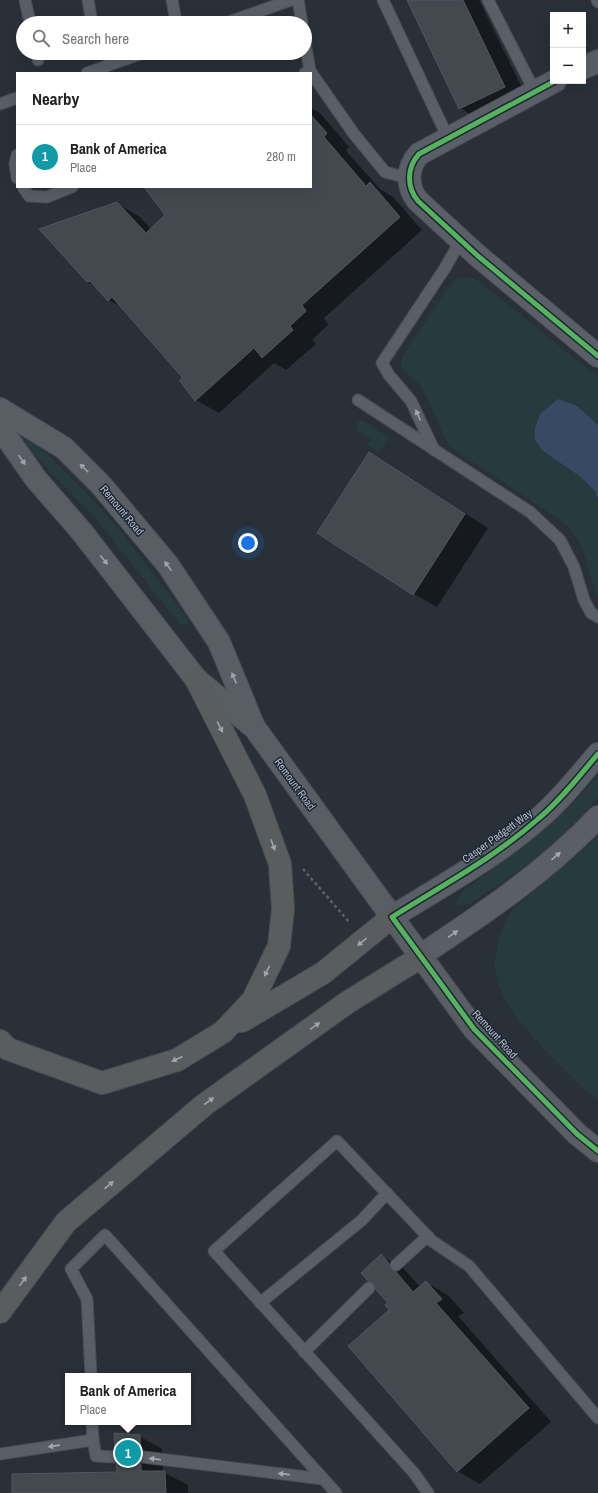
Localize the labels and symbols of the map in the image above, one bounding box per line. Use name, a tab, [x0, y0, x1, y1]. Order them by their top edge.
one-way arrow	[415, 409, 421, 421]
one-way arrow	[18, 454, 26, 465]
one-way arrow	[79, 463, 89, 473]
street label: Remount Road	[97, 482, 147, 538]
your location	[238, 533, 258, 553]
one-way arrow	[100, 555, 108, 566]
one-way arrow	[164, 561, 172, 572]
one-way arrow	[230, 672, 236, 684]
one-way arrow	[217, 721, 223, 732]
street label: Remount Road	[272, 755, 318, 813]
street label: Casper Padgett Way	[459, 806, 535, 866]
one-way arrow	[271, 839, 277, 851]
one-way arrow	[552, 852, 561, 861]
one-way arrow	[448, 930, 458, 938]
one-way arrow	[356, 937, 367, 946]
one-way arrow	[264, 965, 270, 976]
street label: Remount Road	[469, 1007, 521, 1061]
one-way arrow	[309, 1022, 320, 1030]
one-way arrow	[171, 1056, 183, 1062]
one-way arrow	[203, 1097, 214, 1105]
one-way arrow	[104, 1180, 115, 1189]
one-way arrow	[19, 1275, 27, 1286]
pin: 1	[115, 1438, 141, 1468]
one-way arrow	[48, 1443, 60, 1449]
one-way arrow	[149, 1456, 161, 1462]
one-way arrow	[278, 1471, 290, 1477]

